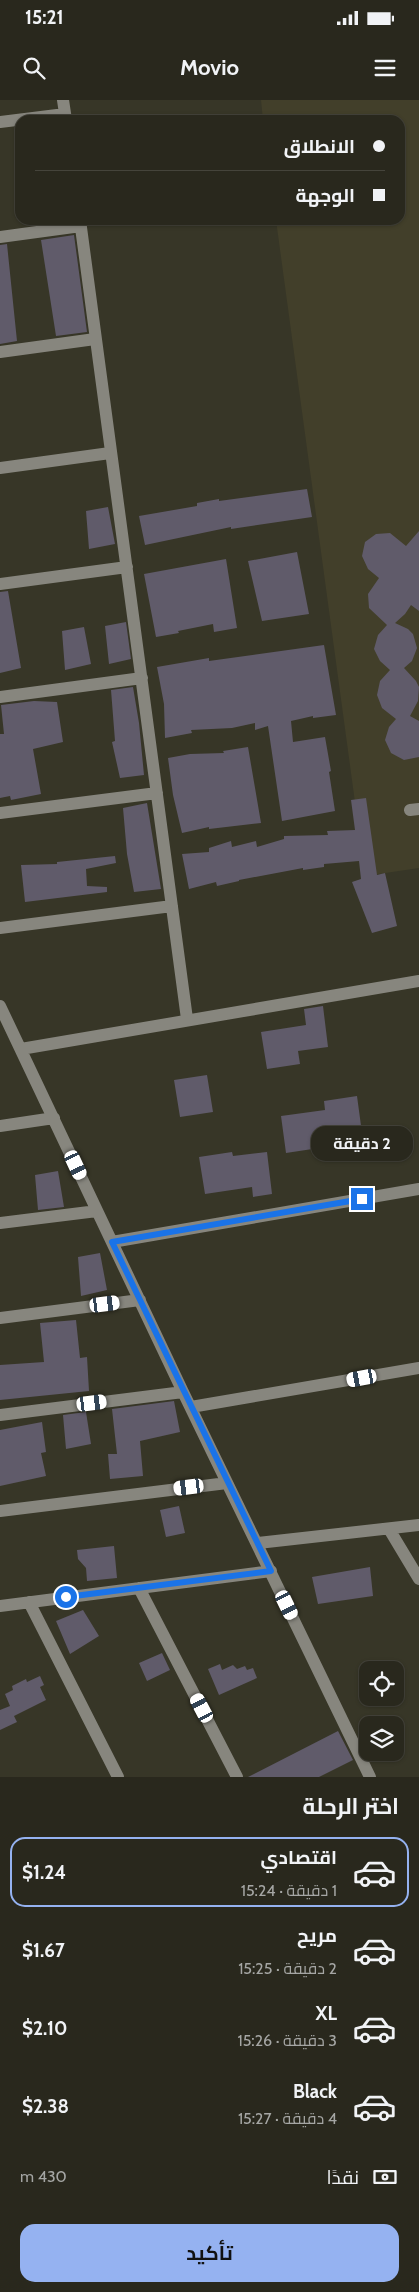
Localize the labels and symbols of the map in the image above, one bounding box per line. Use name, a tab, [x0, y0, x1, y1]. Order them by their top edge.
callout: 2 دقيقة	[311, 1126, 413, 1162]
car	[62, 1148, 89, 1182]
route end	[351, 1188, 373, 1210]
car	[89, 1295, 120, 1313]
car	[345, 1368, 378, 1388]
car	[76, 1394, 107, 1412]
car	[173, 1478, 204, 1496]
route start	[55, 1586, 77, 1608]
car	[273, 1588, 300, 1622]
car	[188, 1691, 215, 1725]

